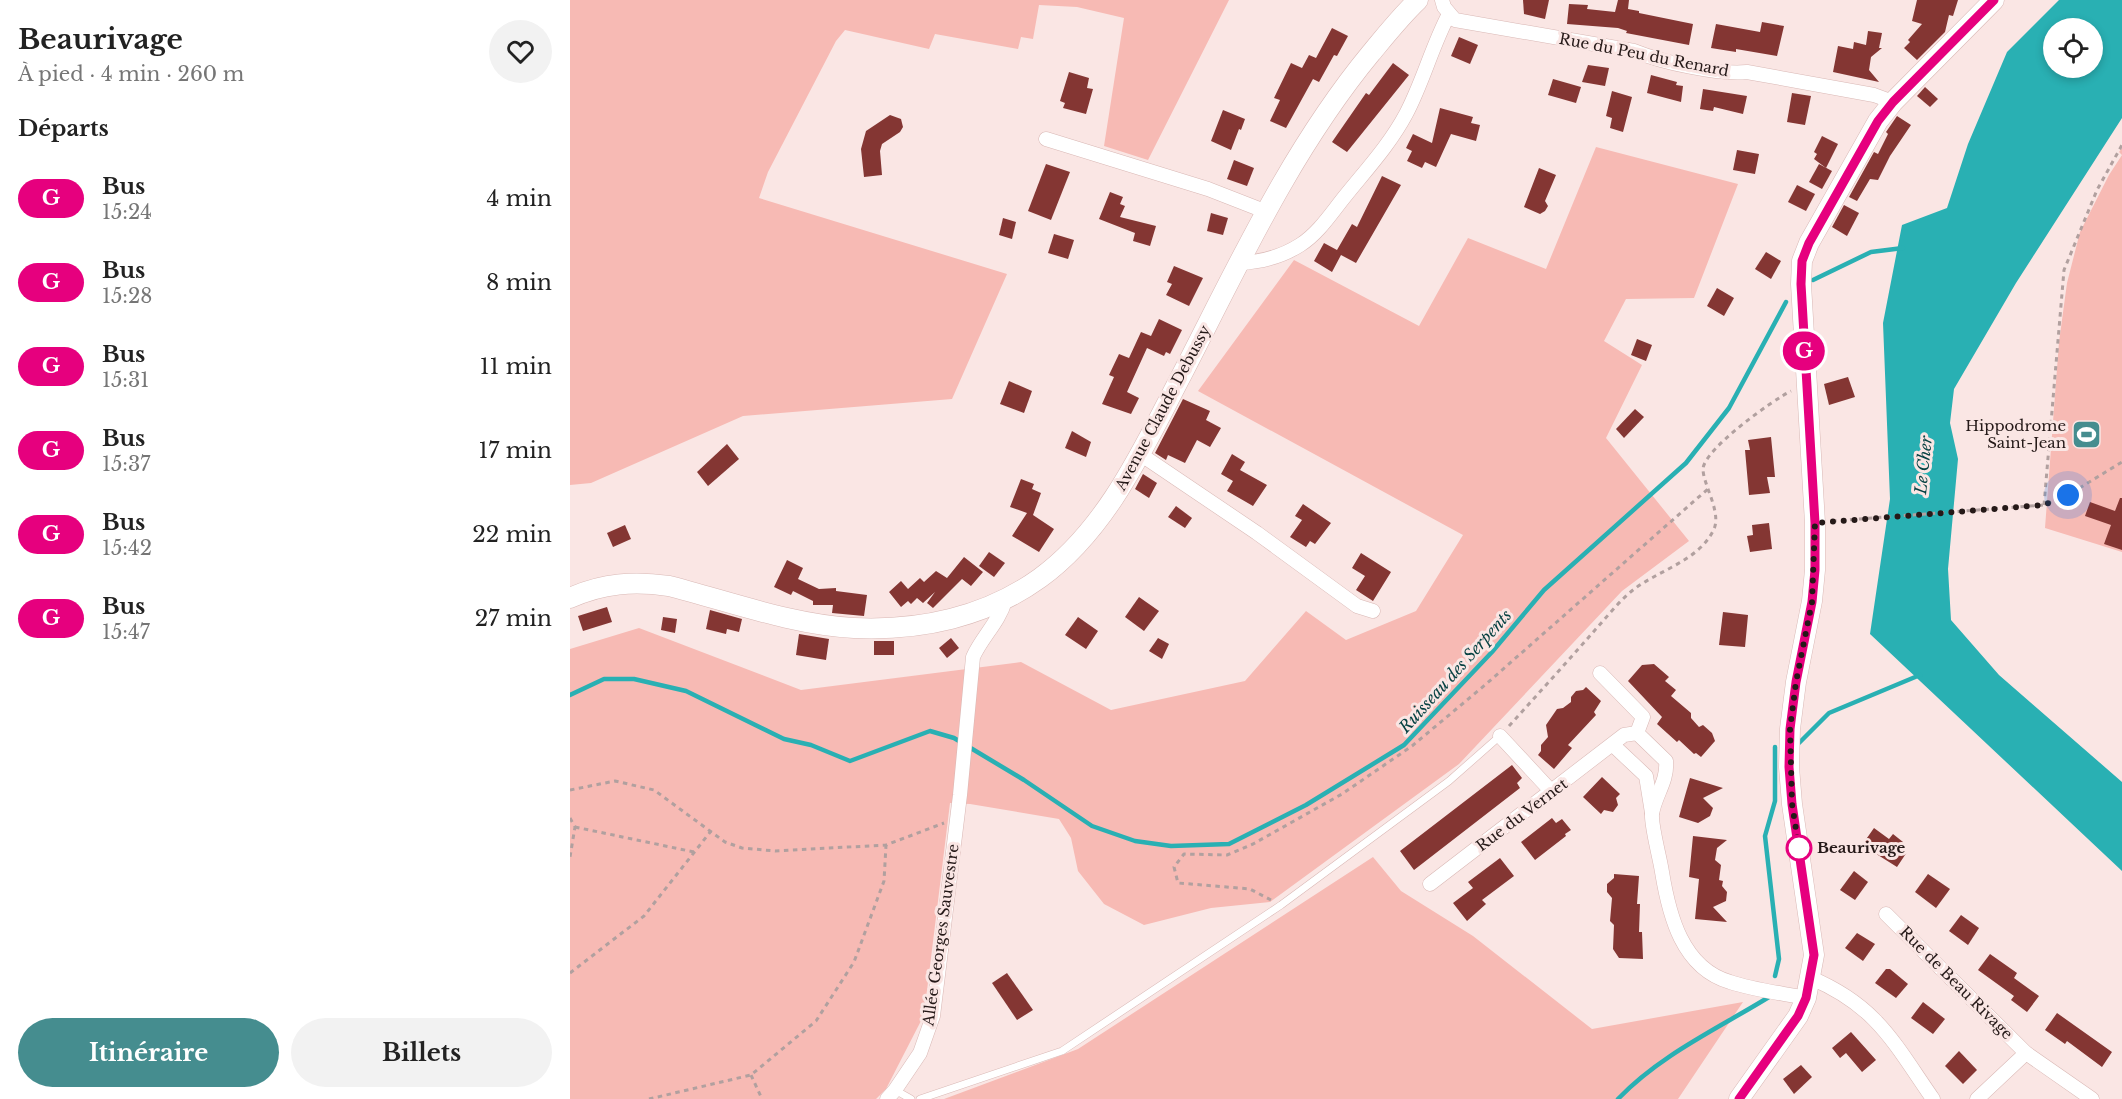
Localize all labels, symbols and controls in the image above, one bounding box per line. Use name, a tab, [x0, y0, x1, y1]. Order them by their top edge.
map controls	[2043, 18, 2103, 78]
button: locate	[2043, 18, 2103, 78]
button: heart	[489, 20, 552, 83]
text: Beaurivage	[18, 22, 183, 57]
street label: Rue du Peu du Renard	[1558, 29, 1731, 80]
text: À pied · 4 min · 260 m	[18, 62, 244, 86]
text: Départs	[18, 115, 109, 142]
text: Bus	[102, 173, 145, 200]
text: G	[42, 185, 60, 211]
text: 4 min	[487, 185, 552, 212]
text: 15:24	[102, 200, 152, 224]
text: Bus	[102, 257, 145, 284]
text: G	[42, 269, 60, 295]
text: 8 min	[486, 269, 552, 296]
text: 15:28	[102, 284, 152, 308]
street label: Avenue Claude Debussy	[1110, 321, 1214, 495]
line badge: G	[1784, 332, 1824, 370]
text: G	[1795, 338, 1813, 364]
text: Bus	[102, 341, 145, 368]
text: G	[42, 353, 60, 379]
text: 11 min	[480, 353, 552, 380]
text: 15:31	[102, 368, 149, 392]
place label: Hippodrome Saint-Jean	[1965, 416, 2066, 452]
sports icon: Hippodrome Saint-Jean	[2071, 419, 2103, 451]
text: Bus	[102, 425, 145, 452]
water label: Le Cher	[1910, 434, 1936, 496]
text: G	[42, 437, 60, 463]
text: 17 min	[479, 437, 552, 464]
text: 15:37	[102, 452, 150, 476]
your location	[2053, 480, 2083, 510]
text: Bus	[102, 509, 145, 536]
text: G	[42, 521, 60, 547]
text: 22 min	[472, 521, 552, 548]
text: 15:42	[102, 536, 152, 560]
text: Bus	[102, 593, 145, 620]
text: G	[42, 605, 60, 631]
text: 27 min	[475, 605, 552, 632]
water label: Ruisseau des Serpents	[1394, 605, 1516, 737]
text: 15:47	[102, 620, 150, 644]
street label: Rue du Vernet	[1472, 774, 1571, 855]
marker: Beaurivage	[1786, 835, 1812, 861]
place label: Beaurivage	[1817, 838, 1906, 857]
street label: Allée Georges Sauvestre	[918, 843, 963, 1028]
street label: Rue de Beau Rivage	[1896, 922, 2017, 1043]
button: Itinéraire	[18, 1018, 279, 1087]
button: Billets	[291, 1018, 552, 1087]

